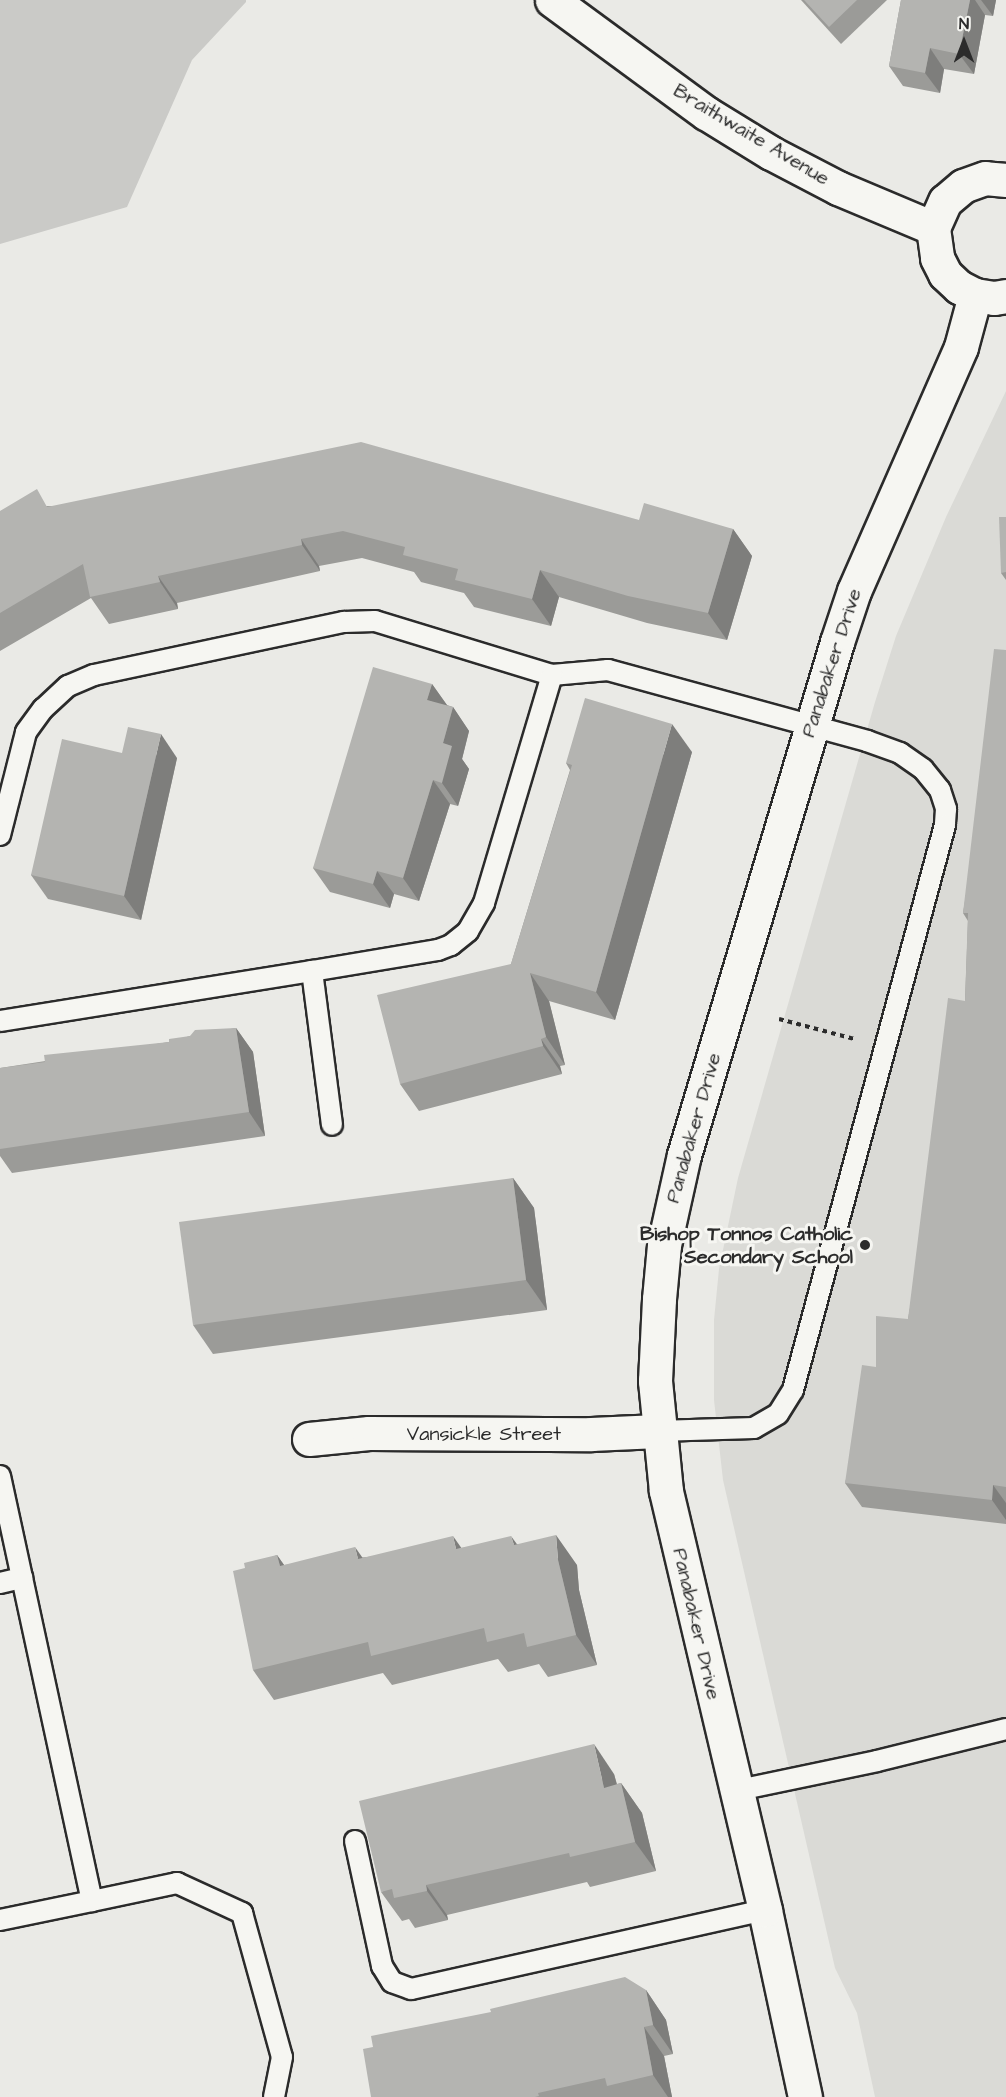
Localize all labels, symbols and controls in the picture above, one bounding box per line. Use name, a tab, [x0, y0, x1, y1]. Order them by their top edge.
north arrow	[934, 12, 994, 72]
text: N	[959, 13, 969, 35]
street label: Braithwaite Avenue	[669, 79, 833, 191]
street label: Panabaker Drive	[797, 586, 867, 740]
street label: Panabaker Drive	[661, 1050, 727, 1206]
place label: Bishop Tonnos Catholic Secondary School	[640, 1222, 853, 1269]
marker: Bishop Tonnos Catholic Secondary School	[858, 1238, 872, 1252]
street label: Vansickle Street	[407, 1422, 561, 1446]
street label: Panabaker Drive	[667, 1546, 725, 1702]

